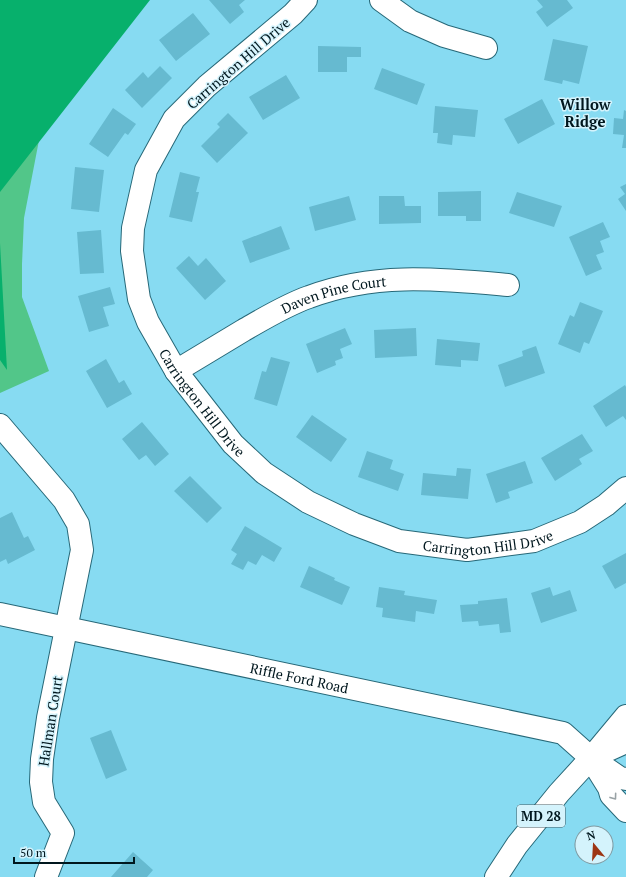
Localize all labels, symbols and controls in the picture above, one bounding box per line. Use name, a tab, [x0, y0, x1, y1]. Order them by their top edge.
street label: Carrington Hill Drive	[182, 13, 294, 113]
district label: Willow Ridge	[560, 94, 611, 131]
street label: Daven Pine Court	[277, 271, 388, 317]
street label: Carrington Hill Drive	[155, 345, 250, 460]
street label: Carrington Hill Drive	[422, 525, 555, 560]
street label: Riffle Ford Road	[248, 658, 351, 697]
street label: Hallman Court	[33, 673, 67, 768]
one-way arrow	[610, 793, 617, 800]
road number: MD 28	[517, 805, 565, 827]
north arrow	[574, 825, 614, 865]
text: N	[585, 827, 598, 843]
scale bar	[14, 839, 134, 865]
text: 50 m	[20, 845, 47, 860]

